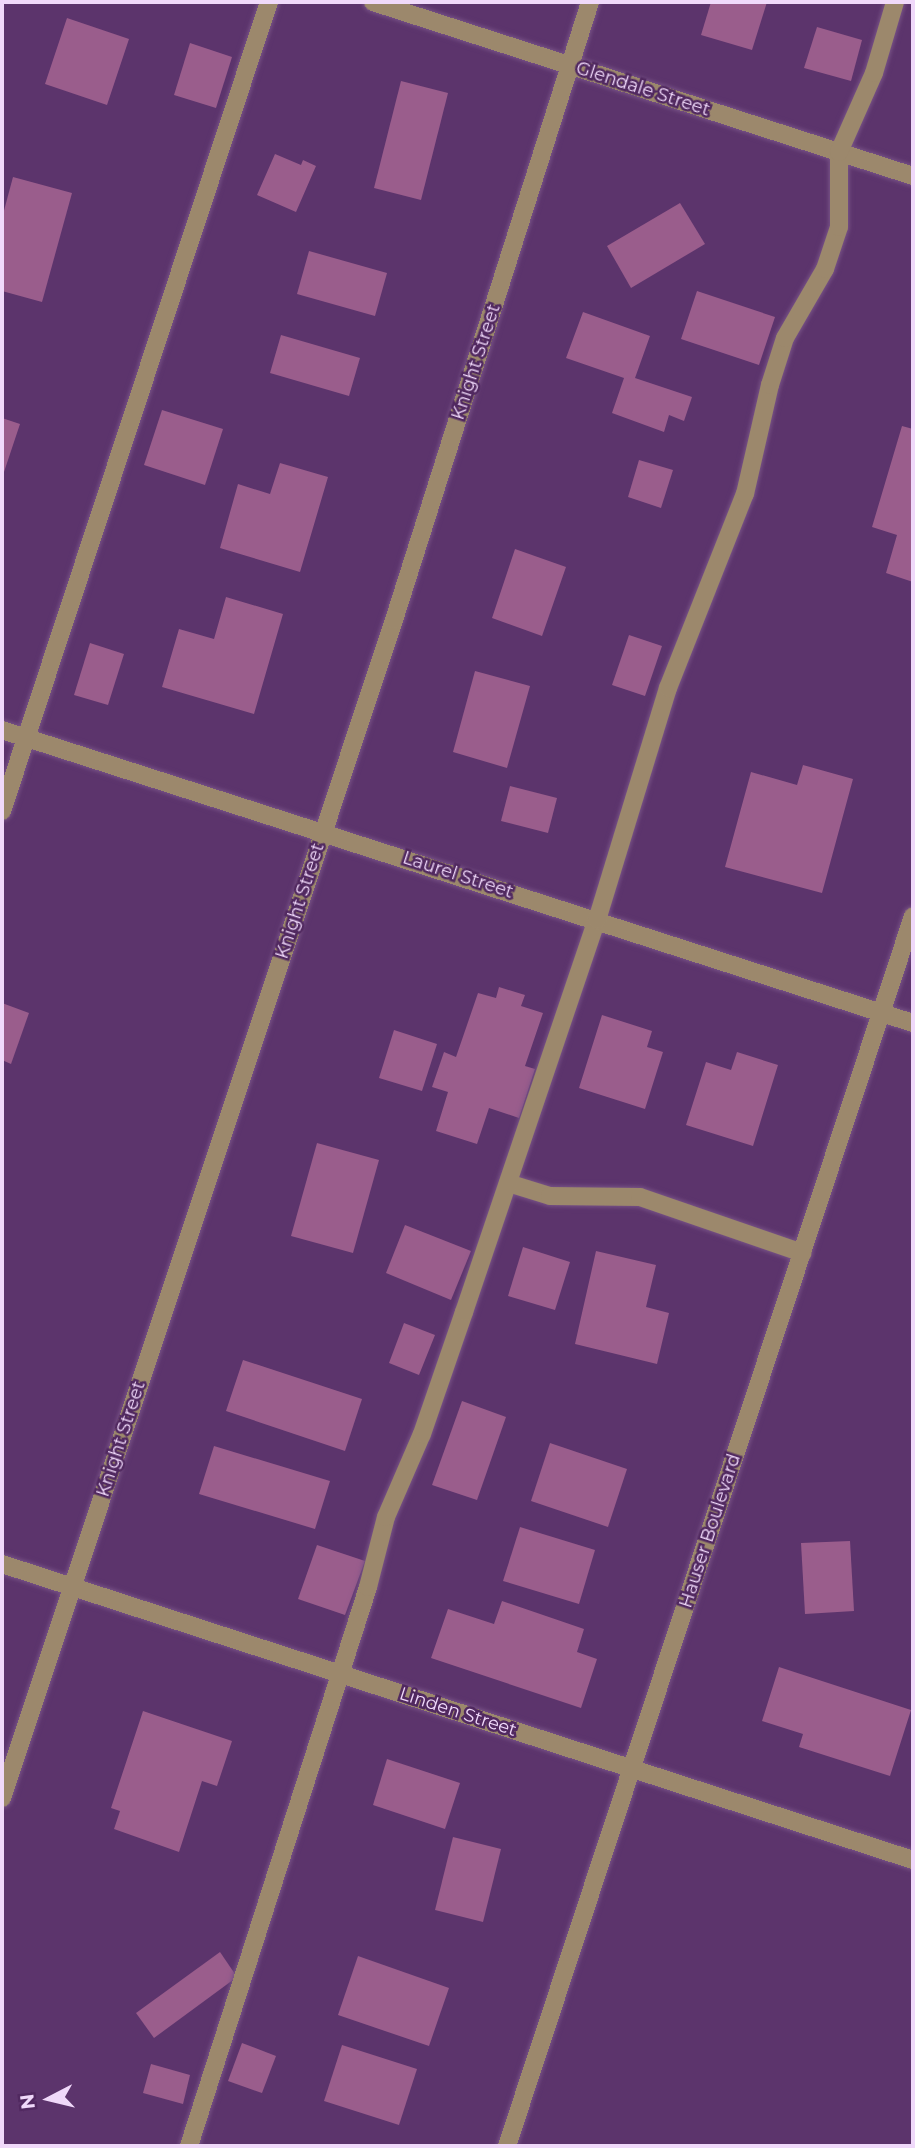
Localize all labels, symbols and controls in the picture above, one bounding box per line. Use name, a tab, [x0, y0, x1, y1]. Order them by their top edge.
street label: Glendale Street	[573, 57, 713, 121]
street label: Knight Street	[447, 301, 505, 423]
street label: Knight Street	[271, 840, 329, 962]
street label: Laurel Street	[400, 847, 516, 903]
street label: Knight Street	[92, 1378, 150, 1500]
street label: Hauser Boulevard	[675, 1451, 745, 1611]
street label: Linden Street	[397, 1683, 519, 1741]
north arrow	[14, 2064, 84, 2134]
text: N	[15, 2093, 40, 2111]

